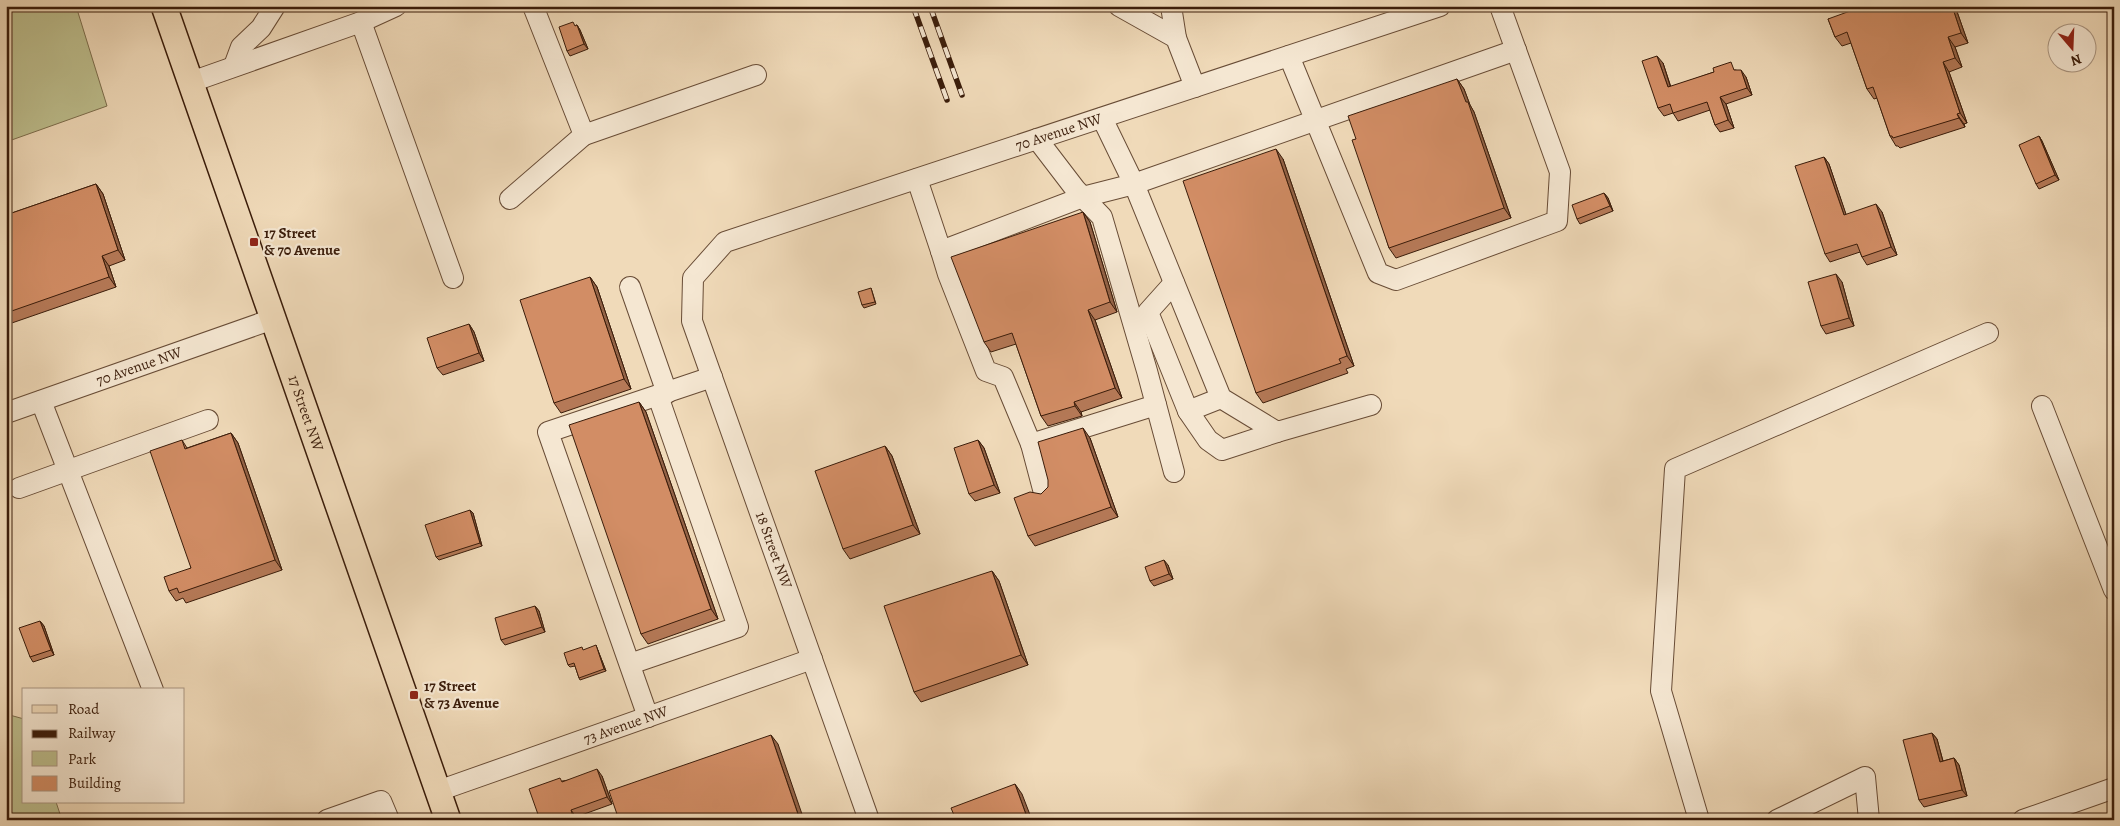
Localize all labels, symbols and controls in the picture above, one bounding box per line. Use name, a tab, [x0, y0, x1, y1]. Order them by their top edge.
north arrow	[2048, 22, 2098, 72]
text: N	[2068, 49, 2084, 70]
street label: 70 Avenue NW	[1013, 108, 1104, 155]
place label: 17 Street & 70 Avenue	[264, 223, 340, 260]
marker: 17 Street & 70 Avenue	[248, 236, 260, 248]
street label: 70 Avenue NW	[93, 342, 185, 391]
street label: 17 Street NW	[284, 372, 328, 454]
street label: 18 Street NW	[751, 509, 797, 591]
place label: 17 Street & 73 Avenue	[424, 676, 499, 713]
legend	[22, 688, 185, 804]
marker: 17 Street & 73 Avenue	[408, 689, 420, 701]
text: Road	[68, 699, 100, 719]
street label: 73 Avenue NW	[581, 701, 671, 749]
text: Railway	[68, 723, 116, 743]
text: Park	[68, 749, 97, 769]
text: Building	[68, 773, 121, 793]

